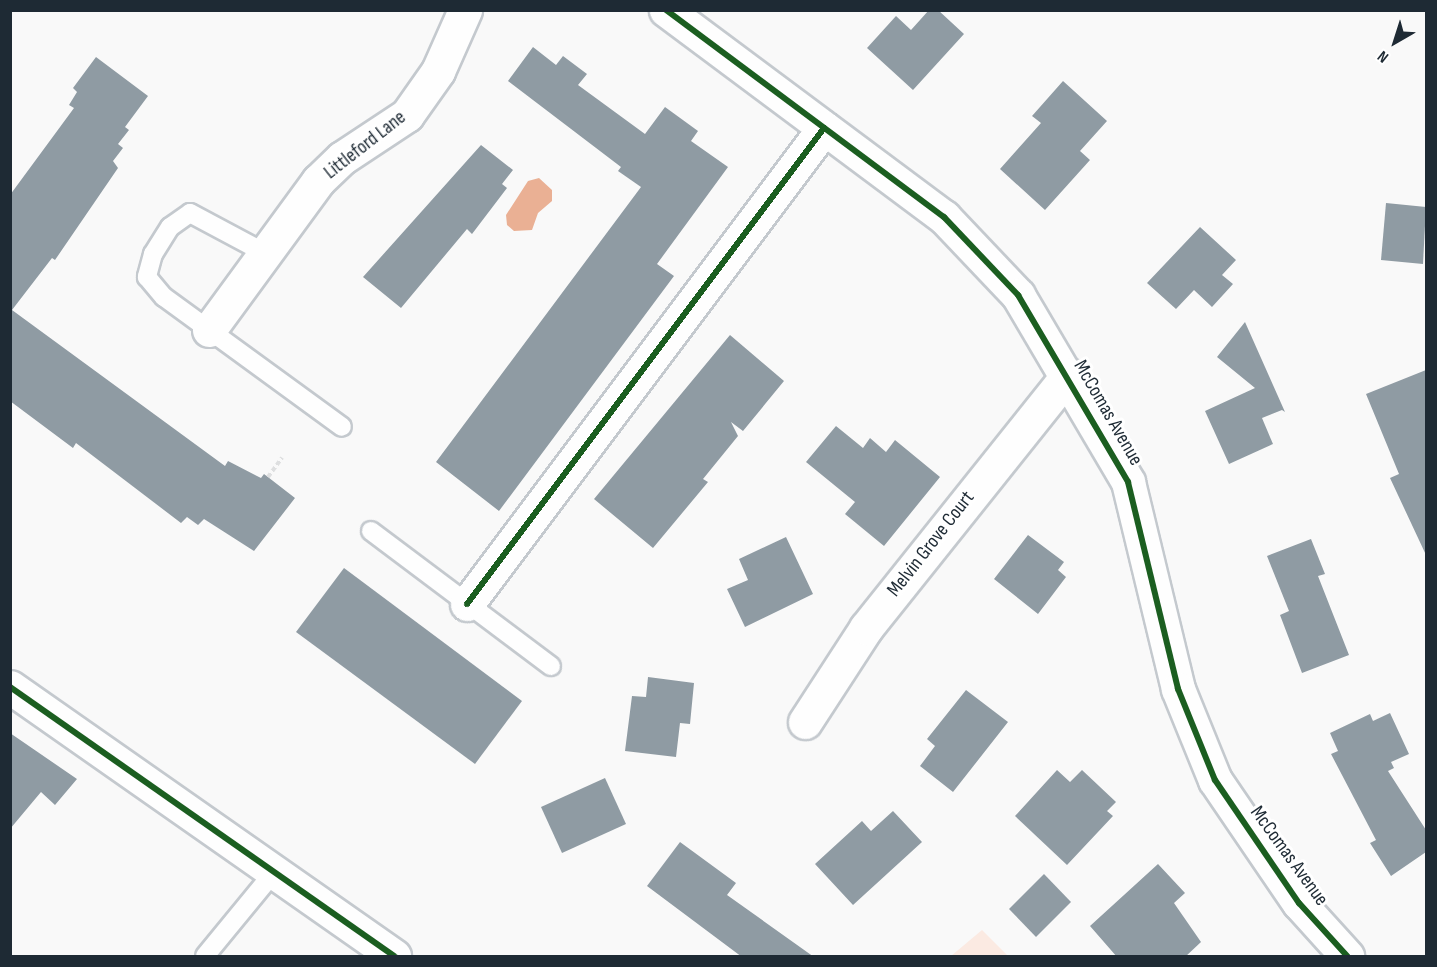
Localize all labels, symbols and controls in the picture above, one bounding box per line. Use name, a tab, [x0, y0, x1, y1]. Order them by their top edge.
north arrow	[1365, 12, 1425, 72]
text: N	[1374, 46, 1393, 66]
street label: Littleford Lane	[319, 106, 411, 184]
street label: McComas Avenue	[1068, 356, 1148, 470]
street label: Melvin Grove Court	[882, 486, 980, 602]
street label: McComas Avenue	[1245, 801, 1333, 911]

